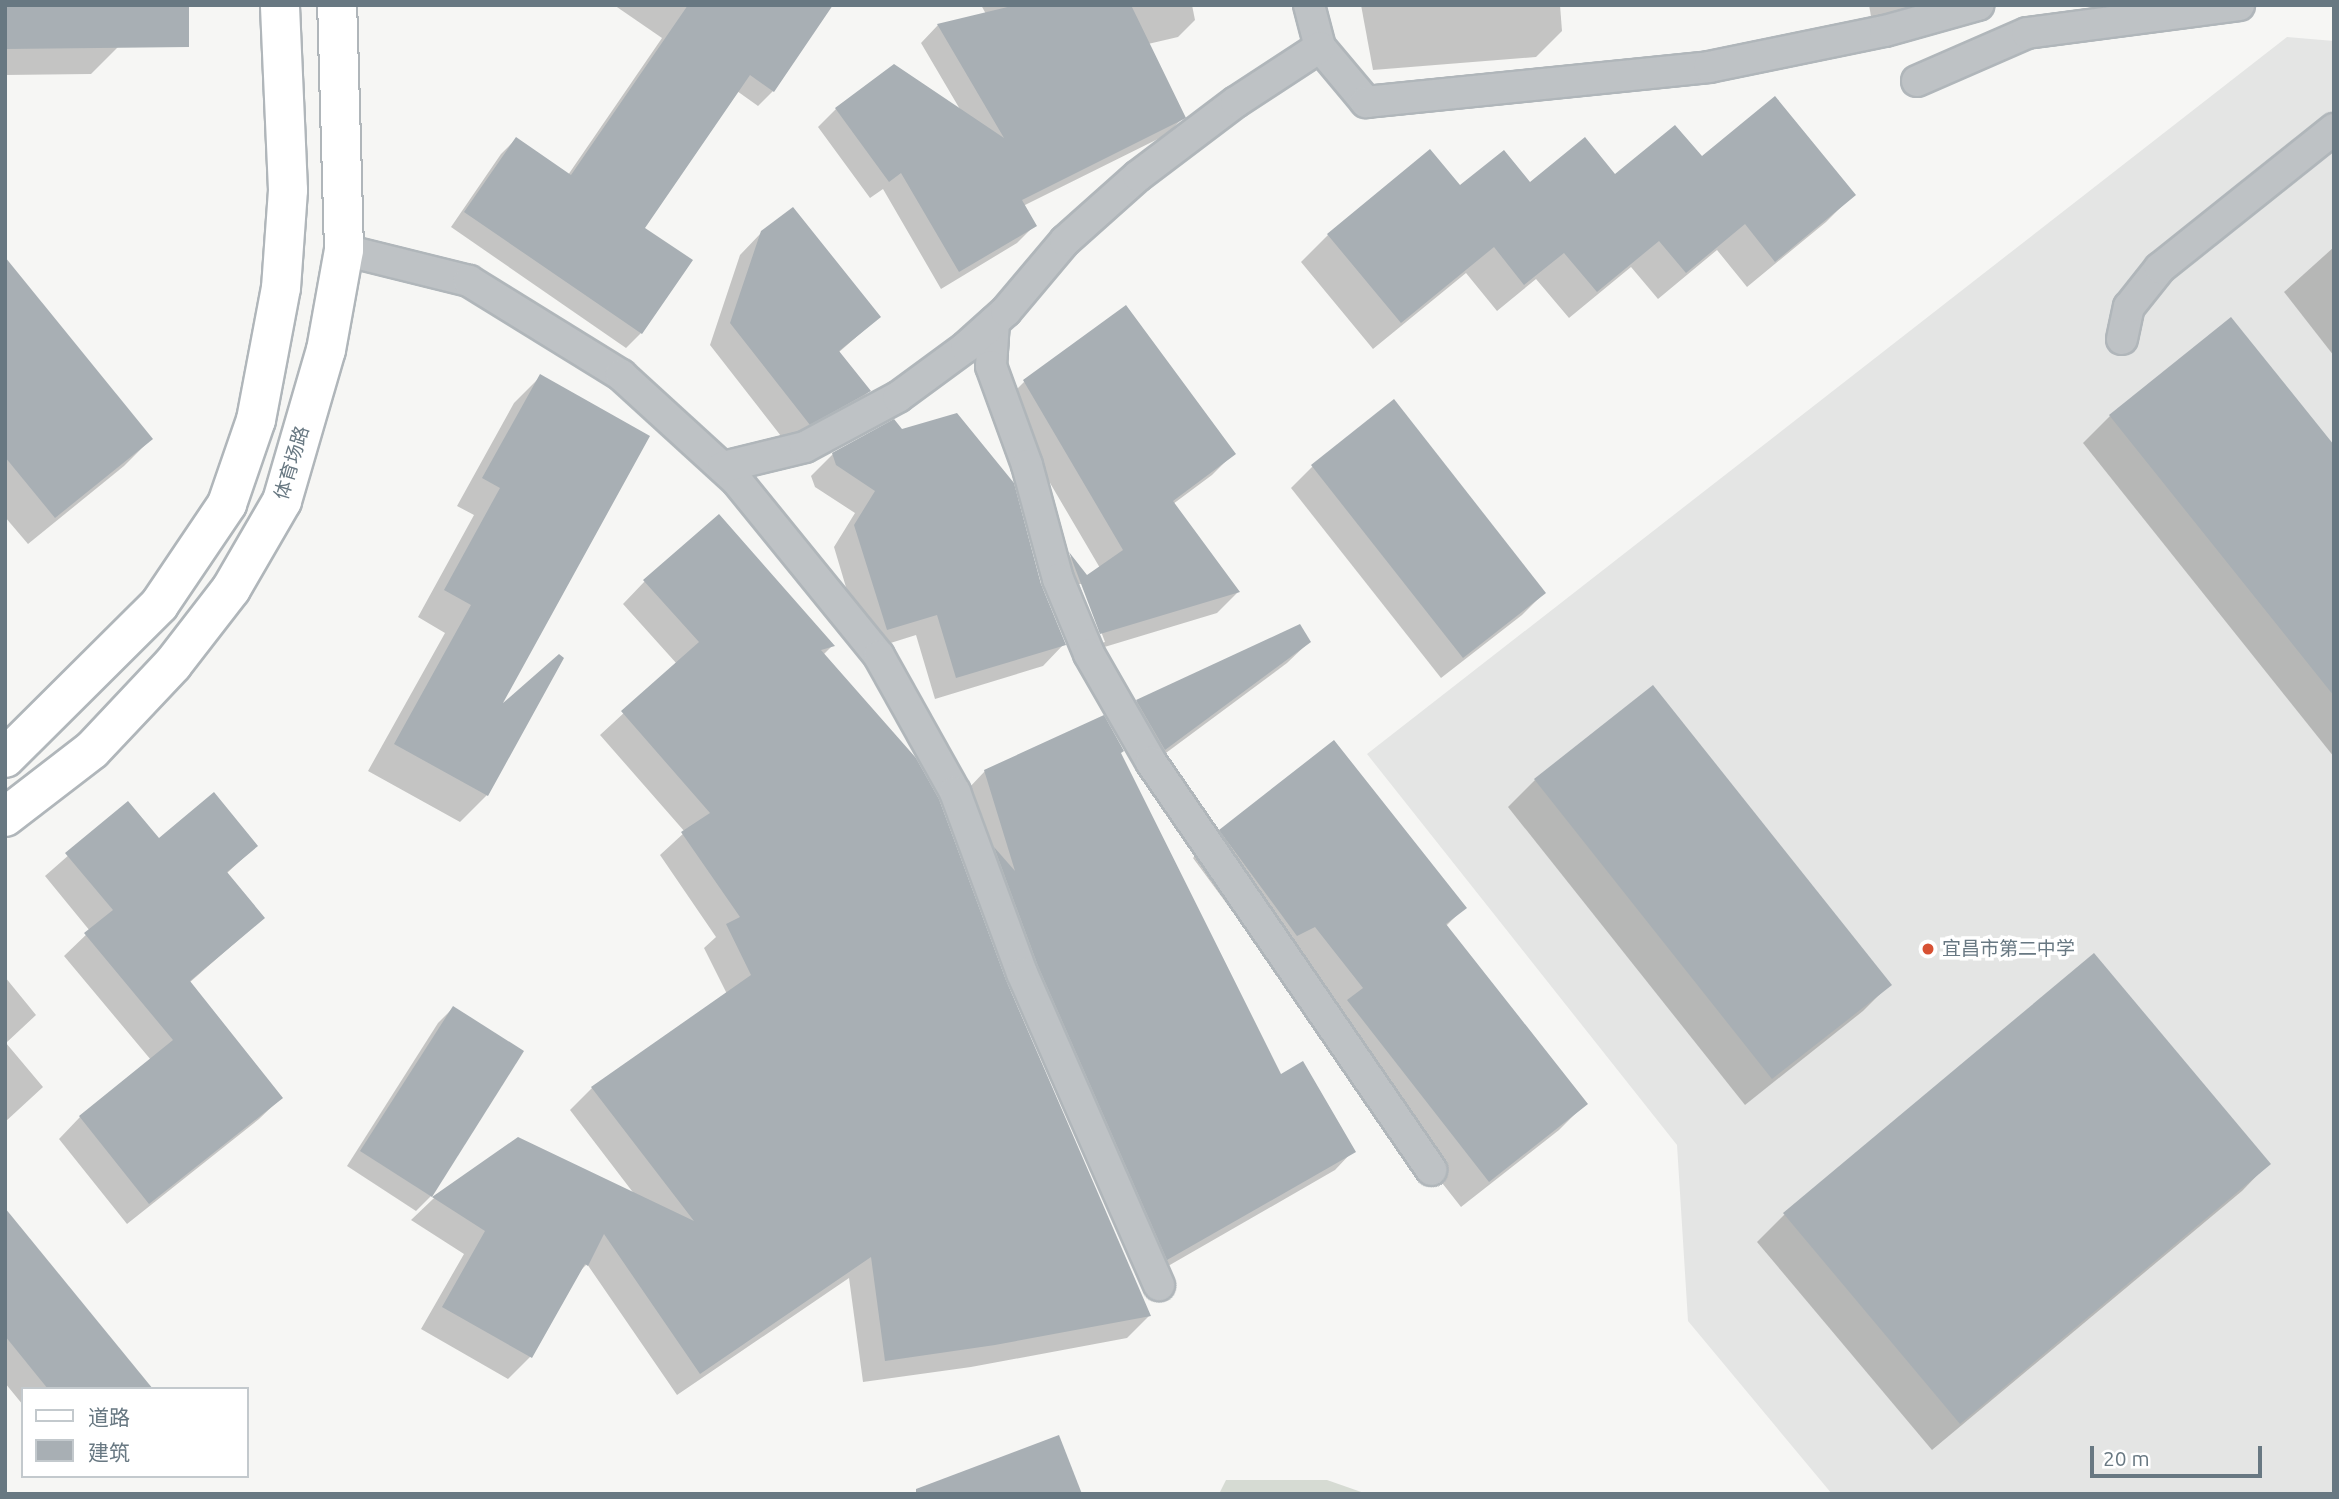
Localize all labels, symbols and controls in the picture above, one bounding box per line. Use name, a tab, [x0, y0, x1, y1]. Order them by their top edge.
street label: 体育场路	[270, 423, 314, 503]
place label: 宜昌市第二中学	[1942, 938, 2075, 960]
marker: 宜昌市第二中学	[1920, 941, 1936, 957]
legend	[21, 1387, 248, 1478]
text: 道路	[88, 1405, 130, 1429]
scale bar	[2094, 1432, 2266, 1476]
text: 建筑	[88, 1440, 130, 1464]
text: 20 m	[2103, 1446, 2150, 1470]

